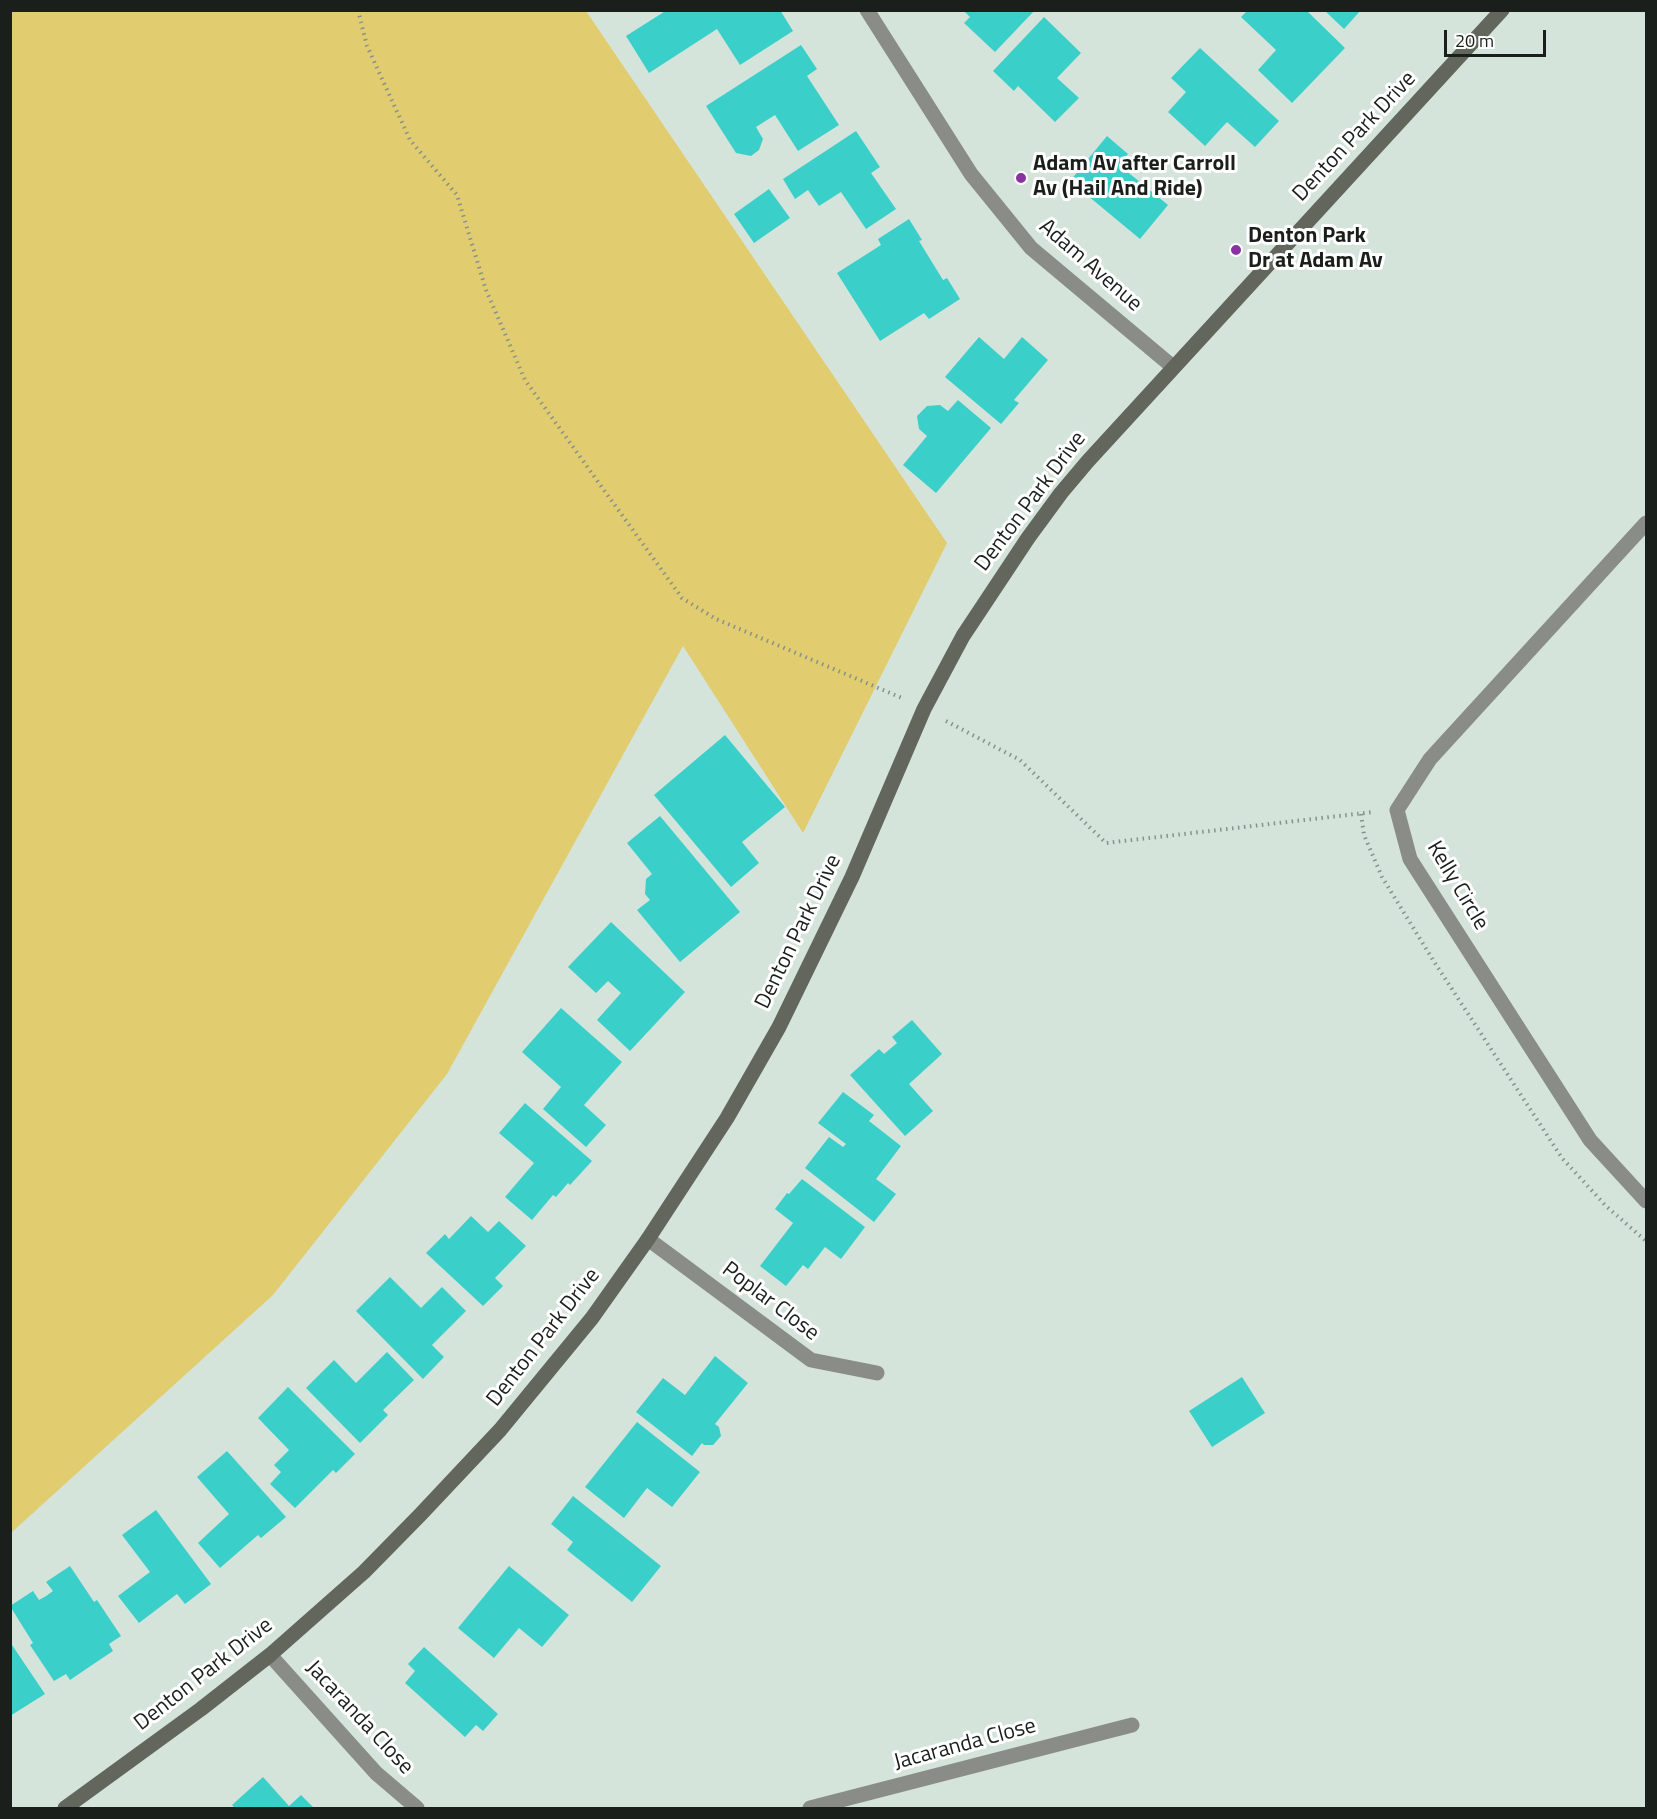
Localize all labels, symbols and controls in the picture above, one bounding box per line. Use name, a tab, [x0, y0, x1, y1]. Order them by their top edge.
scale bar	[1447, 18, 1549, 56]
text: 20 m	[1455, 27, 1494, 54]
street label: Denton Park Drive	[1288, 67, 1422, 207]
place label: Adam Av after Carroll Av (Hail And Ride)	[1033, 152, 1236, 204]
marker: Adam Av after Carroll Av (Hail And Ride)	[1014, 171, 1028, 185]
street label: Adam Avenue	[1033, 214, 1147, 318]
place label: Denton Park Dr at Adam Av	[1248, 224, 1383, 276]
marker: Denton Park Dr at Adam Av	[1229, 243, 1243, 257]
street label: Denton Park Drive	[970, 427, 1092, 577]
street label: Kelly Circle	[1420, 837, 1494, 935]
street label: Denton Park Drive	[750, 851, 848, 1013]
street label: Poplar Close	[716, 1257, 824, 1347]
street label: Denton Park Drive	[482, 1264, 606, 1412]
street label: Denton Park Drive	[130, 1613, 278, 1737]
street label: Jacaranda Close	[300, 1656, 418, 1780]
street label: Jacaranda Close	[891, 1713, 1039, 1777]

